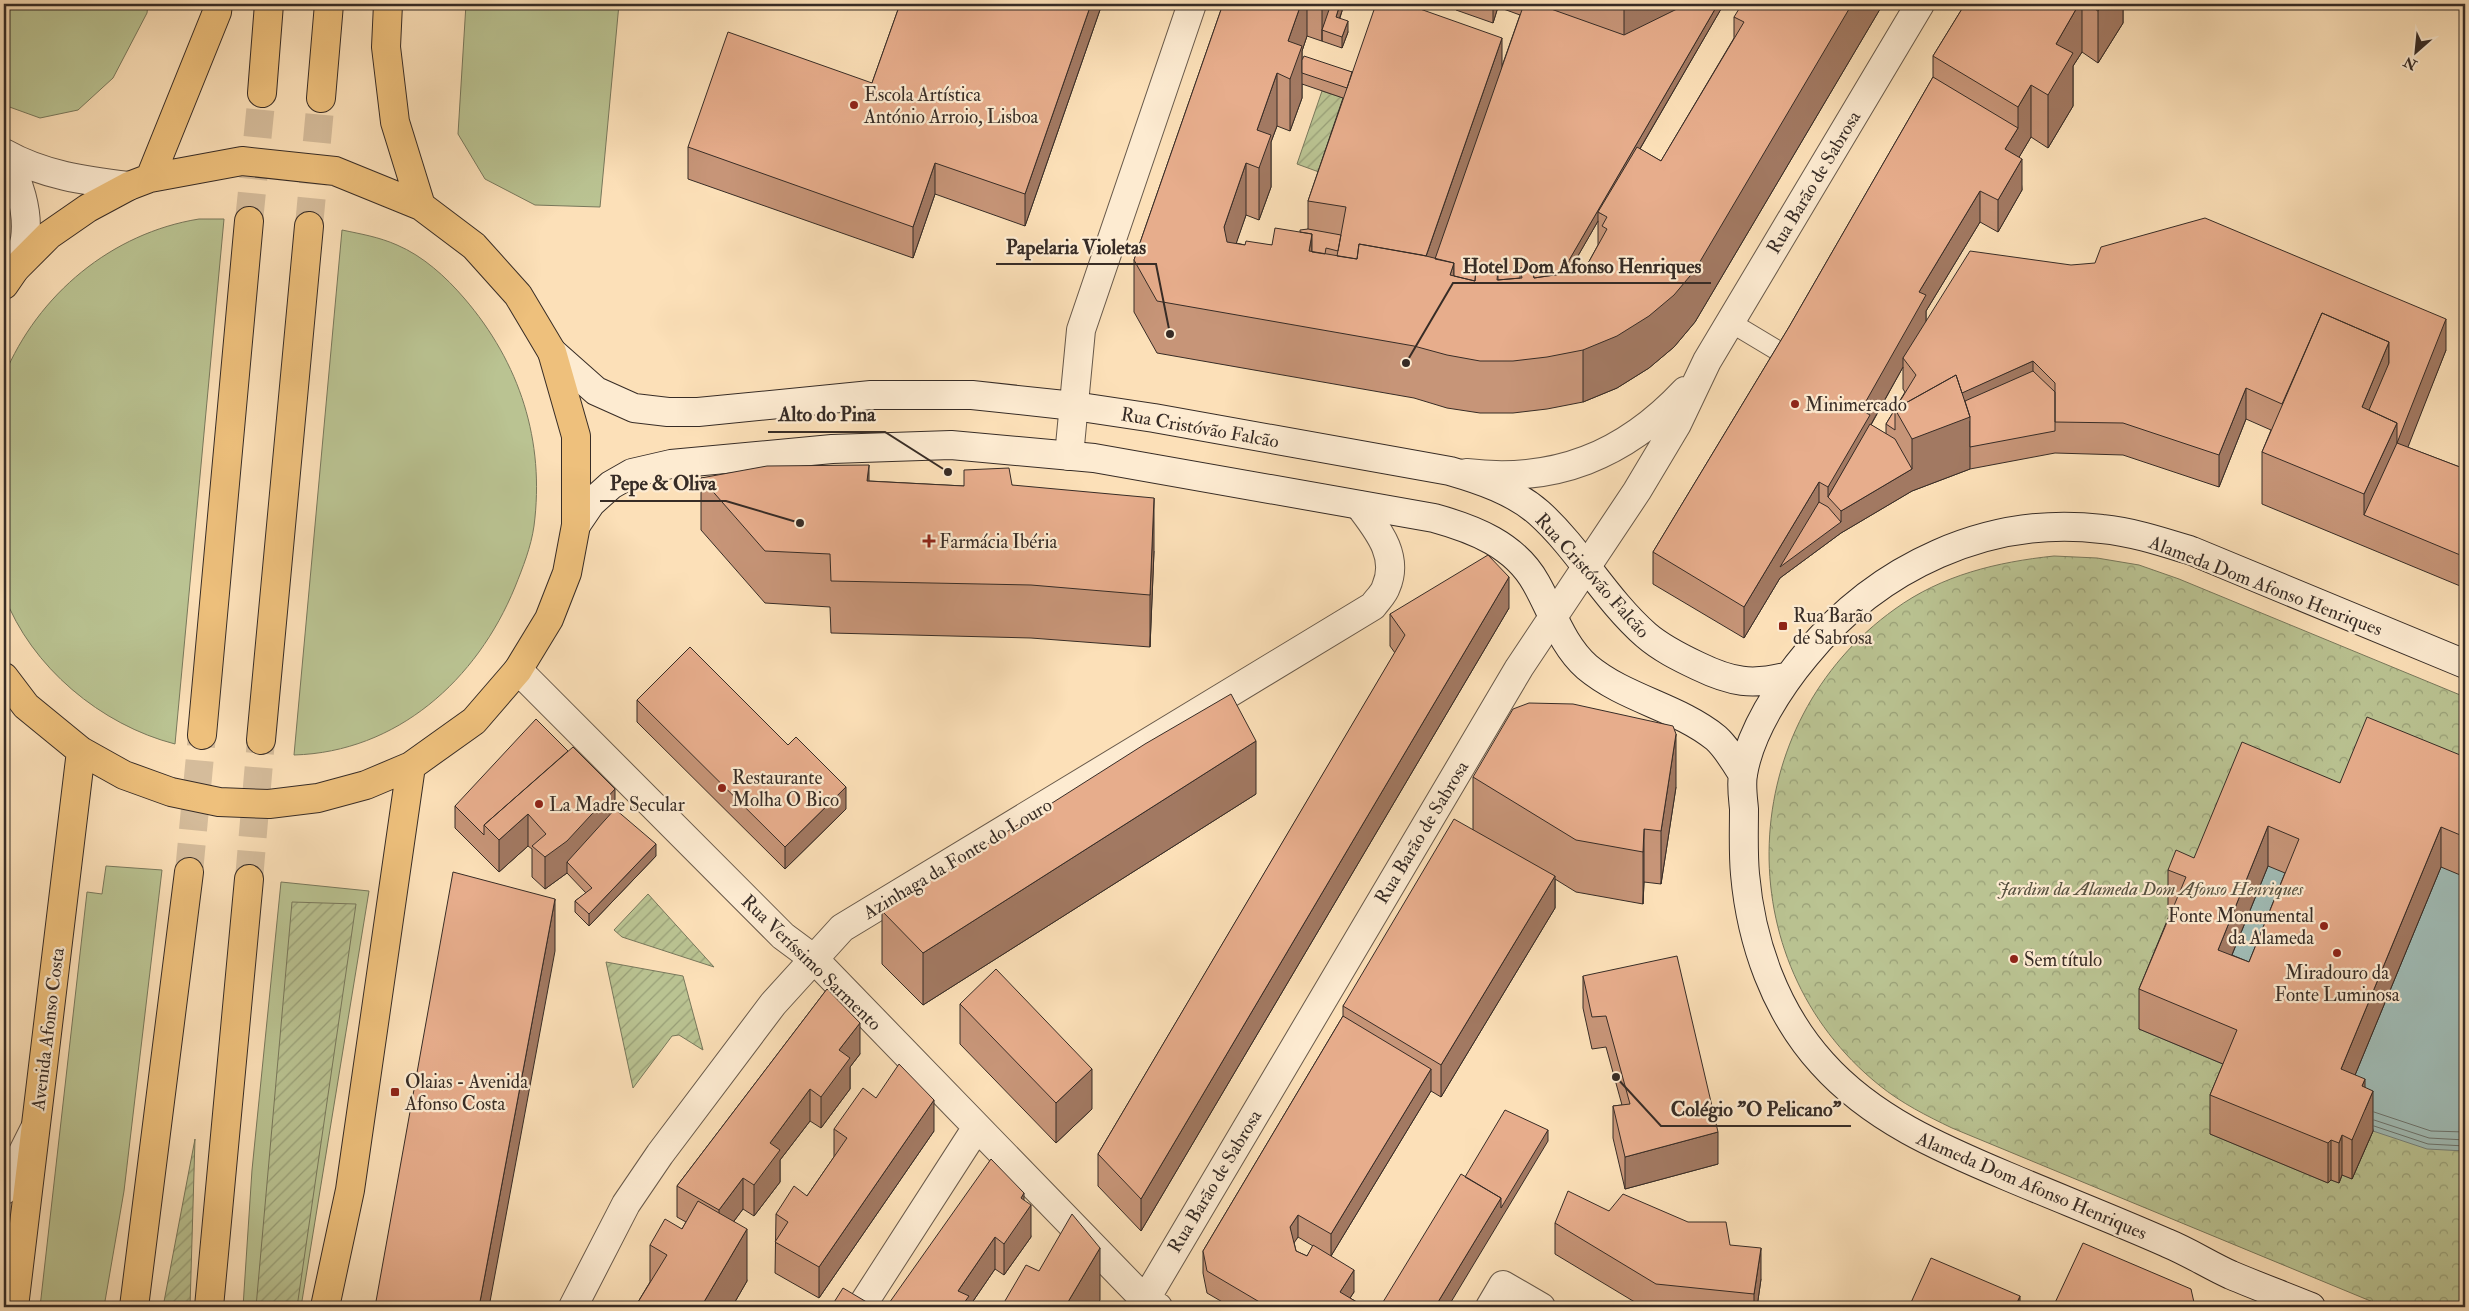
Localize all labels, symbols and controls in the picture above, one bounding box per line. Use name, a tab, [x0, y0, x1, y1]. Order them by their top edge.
north arrow	[2392, 28, 2442, 78]
text: N	[2400, 53, 2421, 74]
place label: Escola Artística António Arroio, Lisboa	[863, 83, 1039, 129]
marker: Escola Artística António Arroio, Lisboa	[848, 99, 860, 111]
street label: Rua Barão de Sabrosa	[1762, 106, 1866, 258]
callout: Papelaria Violetas	[996, 229, 1156, 264]
text: Papelaria Violetas	[1006, 235, 1146, 261]
callout: Hotel Dom Afonso Henriques	[1453, 248, 1711, 283]
text: Hotel Dom Afonso Henriques	[1463, 254, 1702, 280]
place label: Minimercado	[1805, 393, 1907, 417]
callout: Alto do Pina	[768, 397, 885, 432]
marker: Minimercado	[1789, 398, 1801, 410]
text: Alto do Pina	[777, 402, 876, 427]
street label: Rua Cristóvão Falcão	[1119, 402, 1281, 454]
callout: Pepe & Oliva	[600, 466, 726, 501]
text: Pepe & Oliva	[610, 471, 717, 497]
street label: Rua Cristóvão Falcão	[1530, 508, 1655, 643]
place label: Farmácia Ibéria	[939, 530, 1057, 554]
street label: Alameda Dom Afonso Henriques	[2145, 530, 2386, 642]
marker: Farmácia Ibéria	[923, 535, 935, 547]
place label: Rua Barão de Sabrosa	[1793, 604, 1873, 650]
marker: Rua Barão de Sabrosa	[1777, 620, 1789, 632]
street label: Rua Barão de Sabrosa	[1370, 756, 1474, 908]
place label: Restaurante Molha O Bico	[732, 766, 839, 812]
marker: Restaurante Molha O Bico	[716, 782, 728, 794]
place label: La Madre Secular	[549, 793, 685, 817]
street label: Azinhaga da Fonte do Louro	[858, 793, 1056, 925]
marker: La Madre Secular	[533, 798, 545, 810]
park label: Jardim da Alameda Dom Afonso Henriques	[1997, 877, 2304, 901]
street label: Rua Veríssimo Sarmento	[736, 890, 887, 1036]
place label: Fonte Monumental da Alameda	[2168, 904, 2314, 950]
marker: Fonte Monumental da Alameda	[2318, 920, 2330, 932]
street label: Avenida Afonso Costa	[26, 946, 70, 1113]
marker: Miradouro da Fonte Luminosa	[2331, 947, 2343, 959]
place label: Sem título	[2024, 948, 2102, 972]
marker: Sem título	[2008, 953, 2020, 965]
place label: Miradouro da Fonte Luminosa	[2274, 961, 2400, 1007]
place label: Olaias - Avenida Afonso Costa	[404, 1070, 528, 1116]
marker: Olaias - Avenida Afonso Costa	[389, 1086, 401, 1098]
callout: Colégio "O Pelicano"	[1661, 1091, 1851, 1126]
text: Colégio "O Pelicano"	[1671, 1097, 1842, 1123]
street label: Rua Barão de Sabrosa	[1163, 1105, 1267, 1257]
street label: Alameda Dom Afonso Henriques	[1912, 1126, 2150, 1245]

